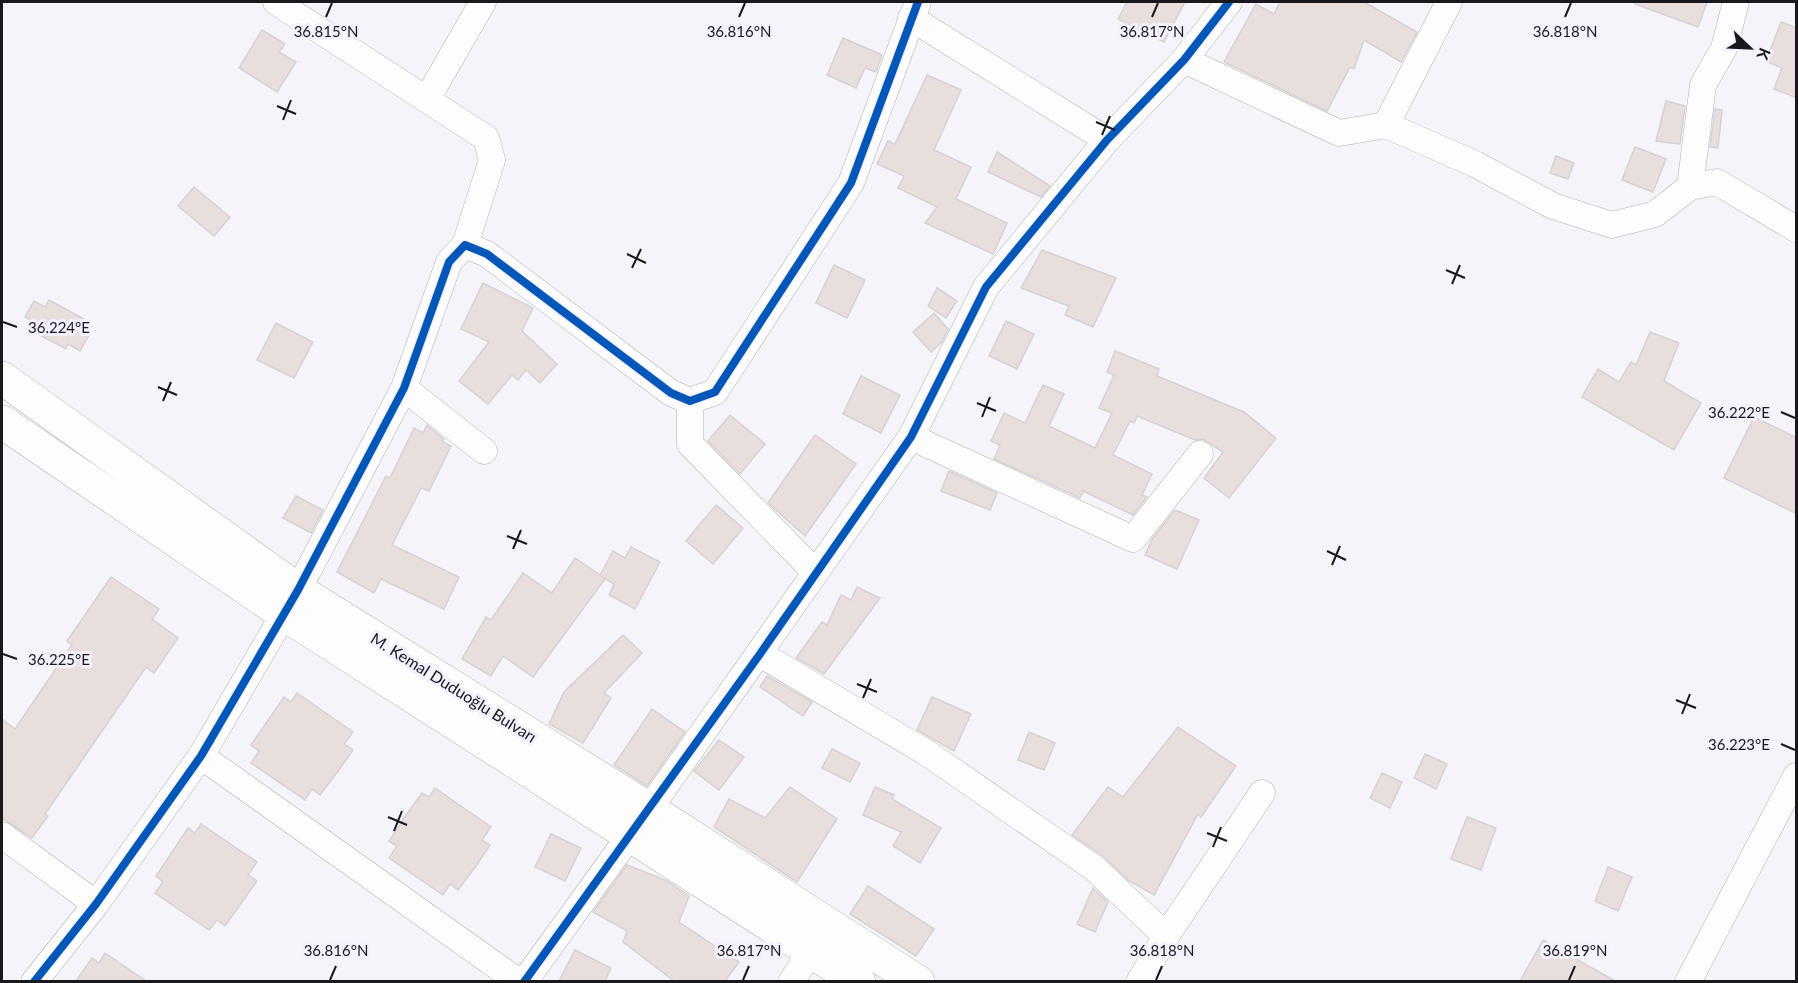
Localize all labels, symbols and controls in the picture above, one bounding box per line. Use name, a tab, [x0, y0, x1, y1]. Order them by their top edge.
north arrow	[1720, 18, 1780, 78]
text: 36.815°N	[294, 22, 358, 40]
text: 36.816°N	[707, 22, 771, 40]
text: 36.817°N	[1120, 22, 1184, 40]
text: 36.818°N	[1533, 22, 1597, 40]
text: K	[1753, 45, 1775, 64]
text: 36.224°E	[28, 318, 90, 336]
text: 36.222°E	[1708, 403, 1770, 421]
street label: M. Kemal Duduoğlu Bulvarı	[368, 628, 540, 746]
text: 36.225°E	[28, 650, 90, 668]
text: 36.223°E	[1708, 735, 1770, 753]
text: 36.816°N	[304, 941, 368, 959]
text: 36.817°N	[717, 941, 781, 959]
text: 36.818°N	[1130, 941, 1194, 959]
text: 36.819°N	[1543, 941, 1607, 959]

